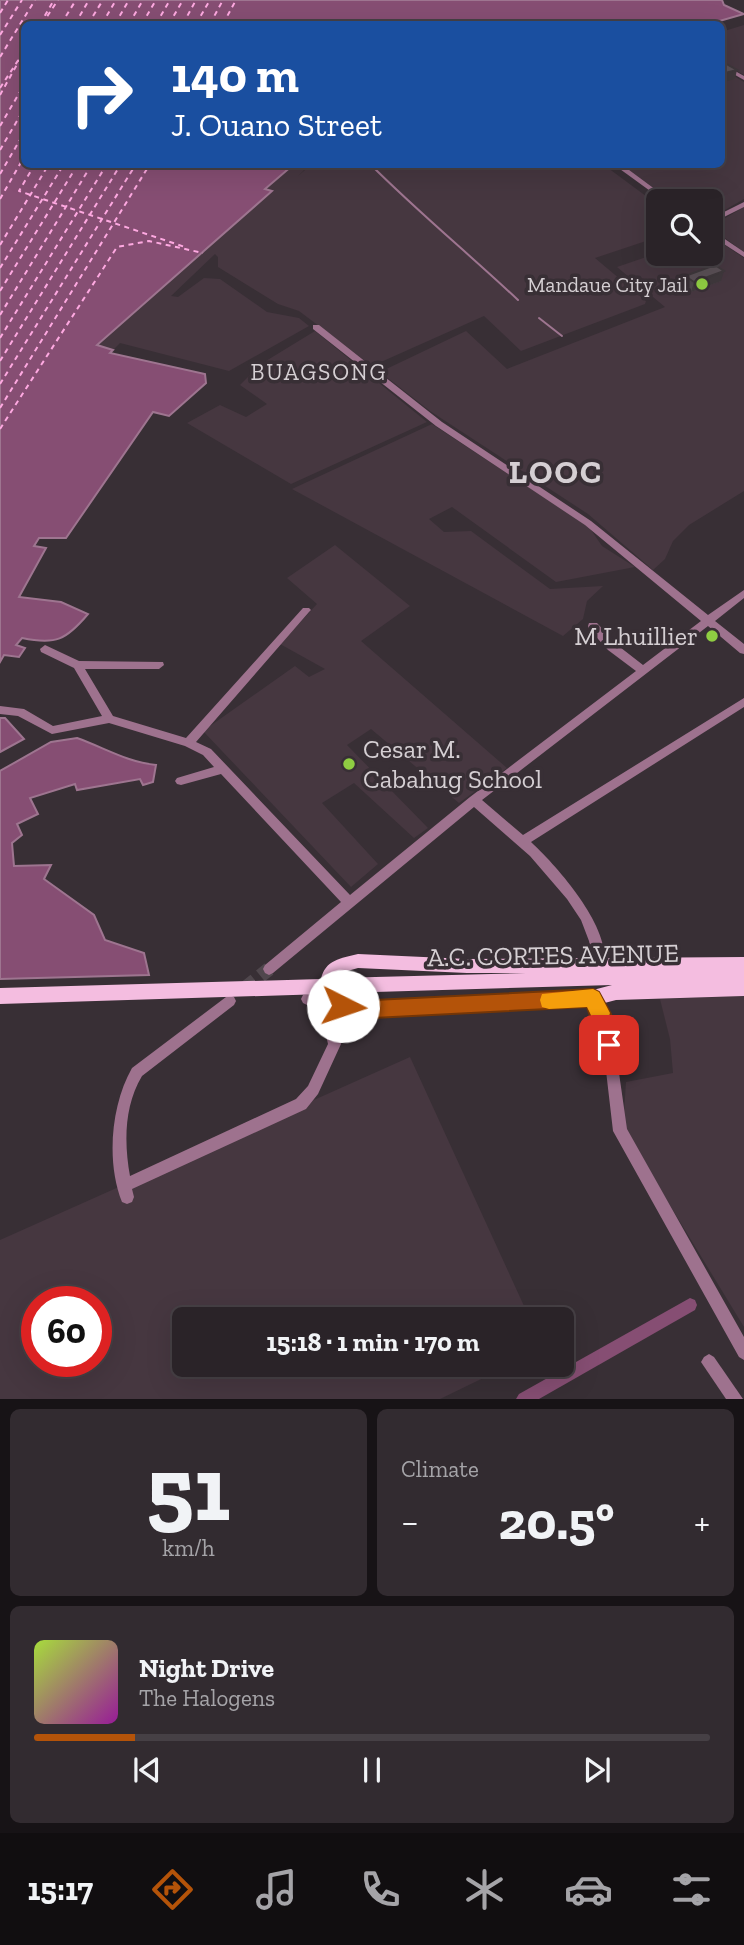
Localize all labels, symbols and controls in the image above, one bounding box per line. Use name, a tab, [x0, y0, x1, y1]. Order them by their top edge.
text: 140 m	[171, 46, 299, 105]
icon: right	[56, 49, 147, 140]
text: J. Ouano Street	[171, 106, 382, 144]
map controls	[646, 189, 723, 266]
button: search	[646, 189, 723, 266]
place label: Mandaue City Jail	[527, 272, 688, 297]
marker: Mandaue City Jail	[694, 276, 710, 292]
district label: BUAGSONG	[251, 358, 387, 386]
district label: LOOC	[509, 452, 603, 491]
place label: M Lhuillier	[574, 620, 698, 652]
marker: M Lhuillier	[704, 628, 720, 644]
place label: Cesar M. Cabahug School	[363, 733, 542, 795]
marker: Cesar M. Cabahug School	[341, 756, 357, 772]
street label: A.C. CORTES AVENUE	[427, 937, 679, 973]
position arrow	[306, 969, 380, 1043]
pin	[579, 1015, 639, 1075]
icon: arrive	[590, 1026, 628, 1064]
speed limit sign: 60	[21, 1286, 112, 1377]
text: 15:18 · 1 min · 170 m	[266, 1326, 480, 1358]
text: 51	[146, 1434, 231, 1543]
text: Climate	[401, 1455, 479, 1483]
text: 20.5°	[499, 1490, 614, 1552]
text: −	[401, 1499, 419, 1545]
text: +	[694, 1499, 710, 1545]
text: km/h	[162, 1534, 215, 1562]
text: Night Drive	[139, 1652, 274, 1684]
text: The Halogens	[139, 1684, 275, 1712]
icon: previous	[128, 1751, 166, 1789]
icon: pause	[353, 1751, 391, 1789]
icon: next	[578, 1751, 616, 1789]
icon: directions	[148, 1865, 197, 1914]
icon: music	[252, 1865, 301, 1914]
icon: phone	[356, 1865, 405, 1914]
icon: climate	[460, 1865, 509, 1914]
icon: car	[564, 1865, 613, 1914]
icon: filters	[667, 1865, 716, 1914]
text: 15:17	[27, 1870, 93, 1908]

